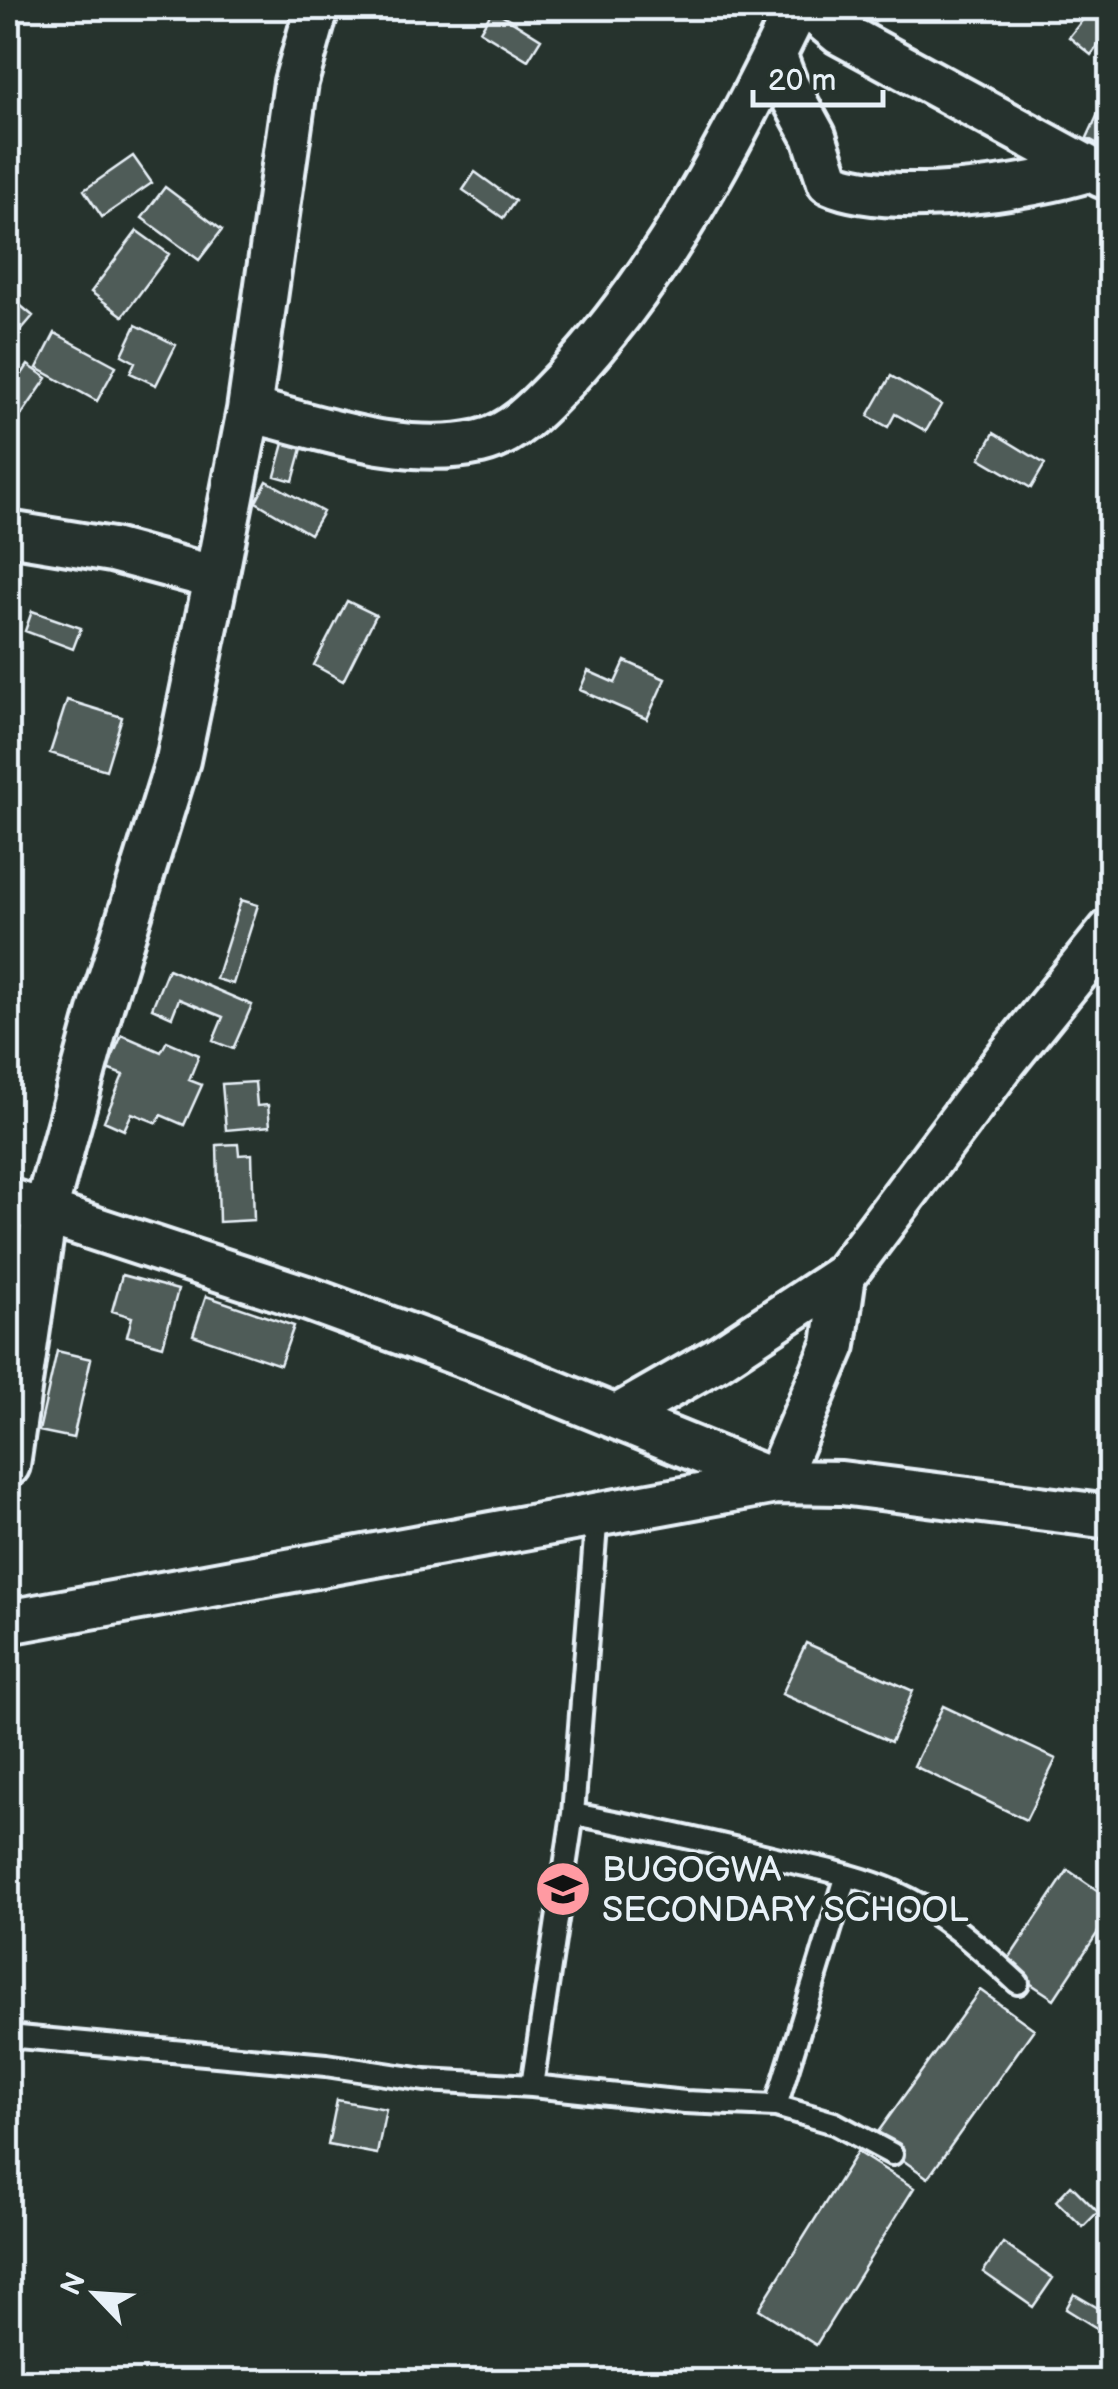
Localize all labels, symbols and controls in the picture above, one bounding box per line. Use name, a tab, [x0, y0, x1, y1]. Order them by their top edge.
scale bar	[753, 45, 883, 107]
text: 20 m	[768, 63, 836, 99]
place label: BUGOGWA SECONDARY SCHOOL	[602, 1849, 968, 1932]
school or university icon: BUGOGWA SECONDARY SCHOOL	[533, 1859, 593, 1919]
north arrow	[45, 2244, 145, 2344]
text: N	[54, 2268, 93, 2301]

